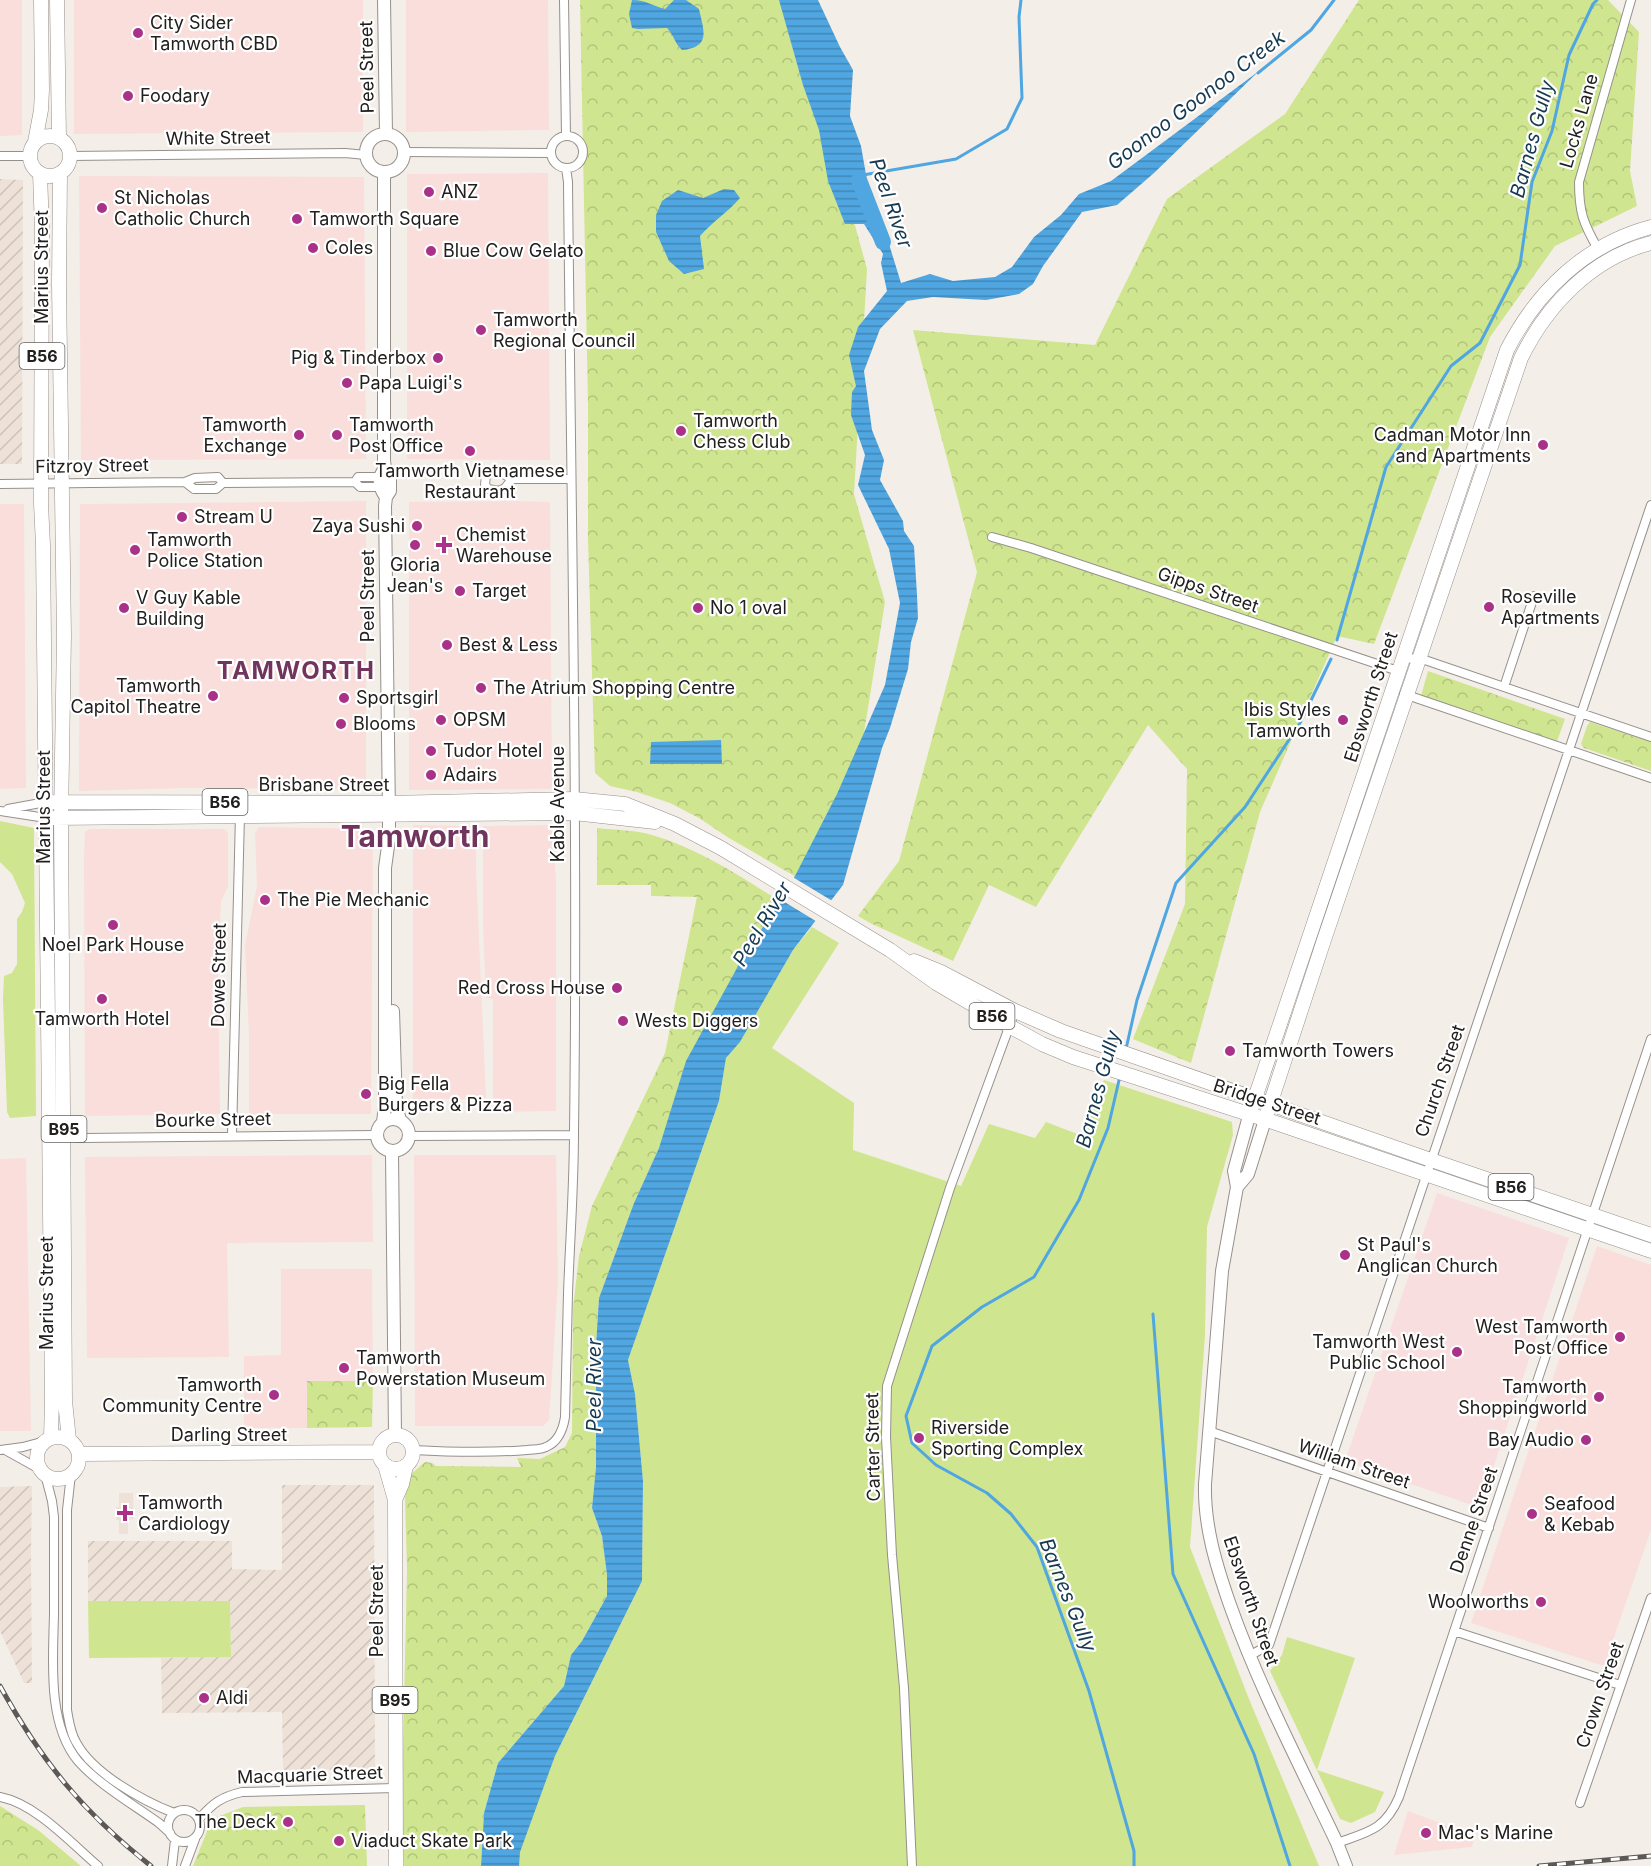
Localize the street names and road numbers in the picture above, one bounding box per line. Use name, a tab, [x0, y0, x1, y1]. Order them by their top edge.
street label: Peel Street	[355, 20, 378, 113]
street label: Locks Lane	[1555, 71, 1602, 170]
street label: White Street	[165, 126, 271, 149]
street label: Marius Street	[31, 210, 52, 324]
road number: B56	[20, 343, 64, 369]
street label: Fitzroy Street	[35, 454, 149, 477]
street label: Peel Street	[357, 550, 378, 642]
street label: Gipps Street	[1155, 562, 1261, 617]
street label: Ebsworth Street	[1340, 629, 1402, 765]
street label: Kable Avenue	[547, 746, 568, 862]
street label: Marius Street	[33, 750, 54, 864]
street label: Brisbane Street	[259, 774, 390, 795]
road number: B56	[202, 789, 248, 815]
street label: Dowe Street	[207, 923, 230, 1027]
road number: B56	[970, 1003, 1014, 1029]
street label: Church Street	[1410, 1022, 1469, 1140]
street label: Bridge Street	[1211, 1074, 1324, 1129]
street label: Bourke Street	[155, 1108, 271, 1131]
road number: B95	[42, 1116, 86, 1142]
road number: B56	[1488, 1174, 1534, 1200]
street label: Marius Street	[36, 1236, 57, 1350]
street label: Carter Street	[861, 1392, 884, 1502]
street label: Darling Street	[171, 1424, 287, 1445]
street label: William Street	[1295, 1435, 1413, 1493]
street label: Denne Street	[1446, 1464, 1502, 1576]
street label: Ebsworth Street	[1219, 1533, 1284, 1669]
street label: Peel Street	[366, 1565, 387, 1657]
street label: Crown Street	[1571, 1639, 1628, 1751]
road number: B95	[372, 1687, 418, 1713]
street label: Macquarie Street	[237, 1761, 384, 1788]

